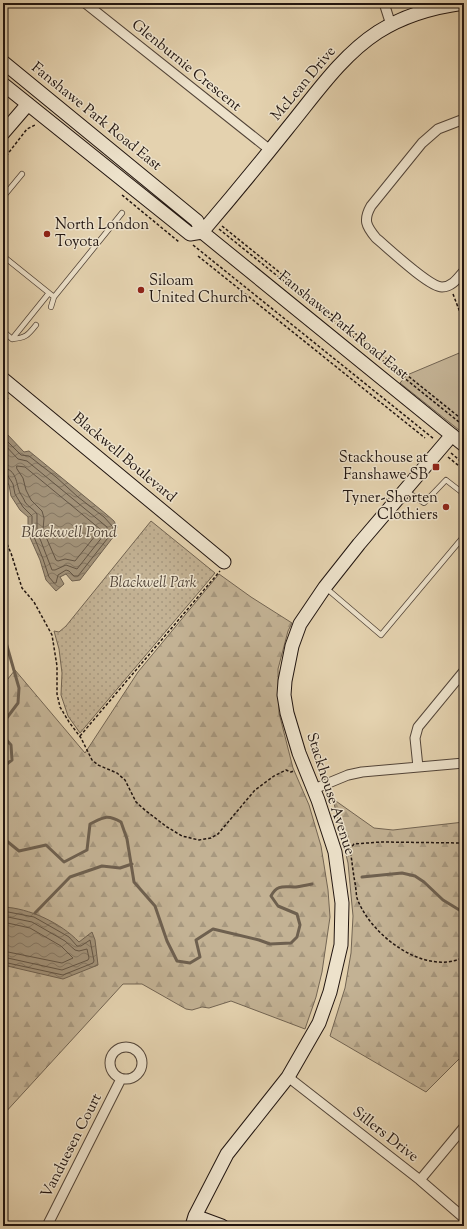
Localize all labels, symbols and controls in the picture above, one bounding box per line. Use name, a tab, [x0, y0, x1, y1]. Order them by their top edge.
street label: Glenburnie Crescent	[127, 15, 245, 117]
street label: McLean Drive	[267, 42, 341, 126]
street label: Fanshawe Park Road East	[26, 58, 166, 176]
place label: North London Toyota	[55, 215, 149, 253]
marker: North London Toyota	[42, 229, 52, 239]
street label: Fanshawe Park Road East	[273, 267, 413, 385]
place label: Siloam United Church	[149, 271, 249, 309]
marker: Siloam United Church	[136, 285, 146, 295]
street label: Blackwell Boulevard	[68, 408, 181, 508]
place label: Stackhouse at Fanshawe SB	[339, 448, 429, 486]
marker: Stackhouse at Fanshawe SB	[431, 462, 441, 472]
place label: Tyner-Shorten Clothiers	[342, 488, 438, 526]
marker: Tyner-Shorten Clothiers	[441, 502, 451, 512]
water label: Blackwell Pond	[21, 522, 117, 545]
park label: Blackwell Park	[109, 573, 197, 594]
street label: Stackhouse Avenue	[300, 730, 360, 858]
street label: Vanduesen Court	[37, 1090, 107, 1202]
street label: Sillers Drive	[347, 1102, 423, 1168]

